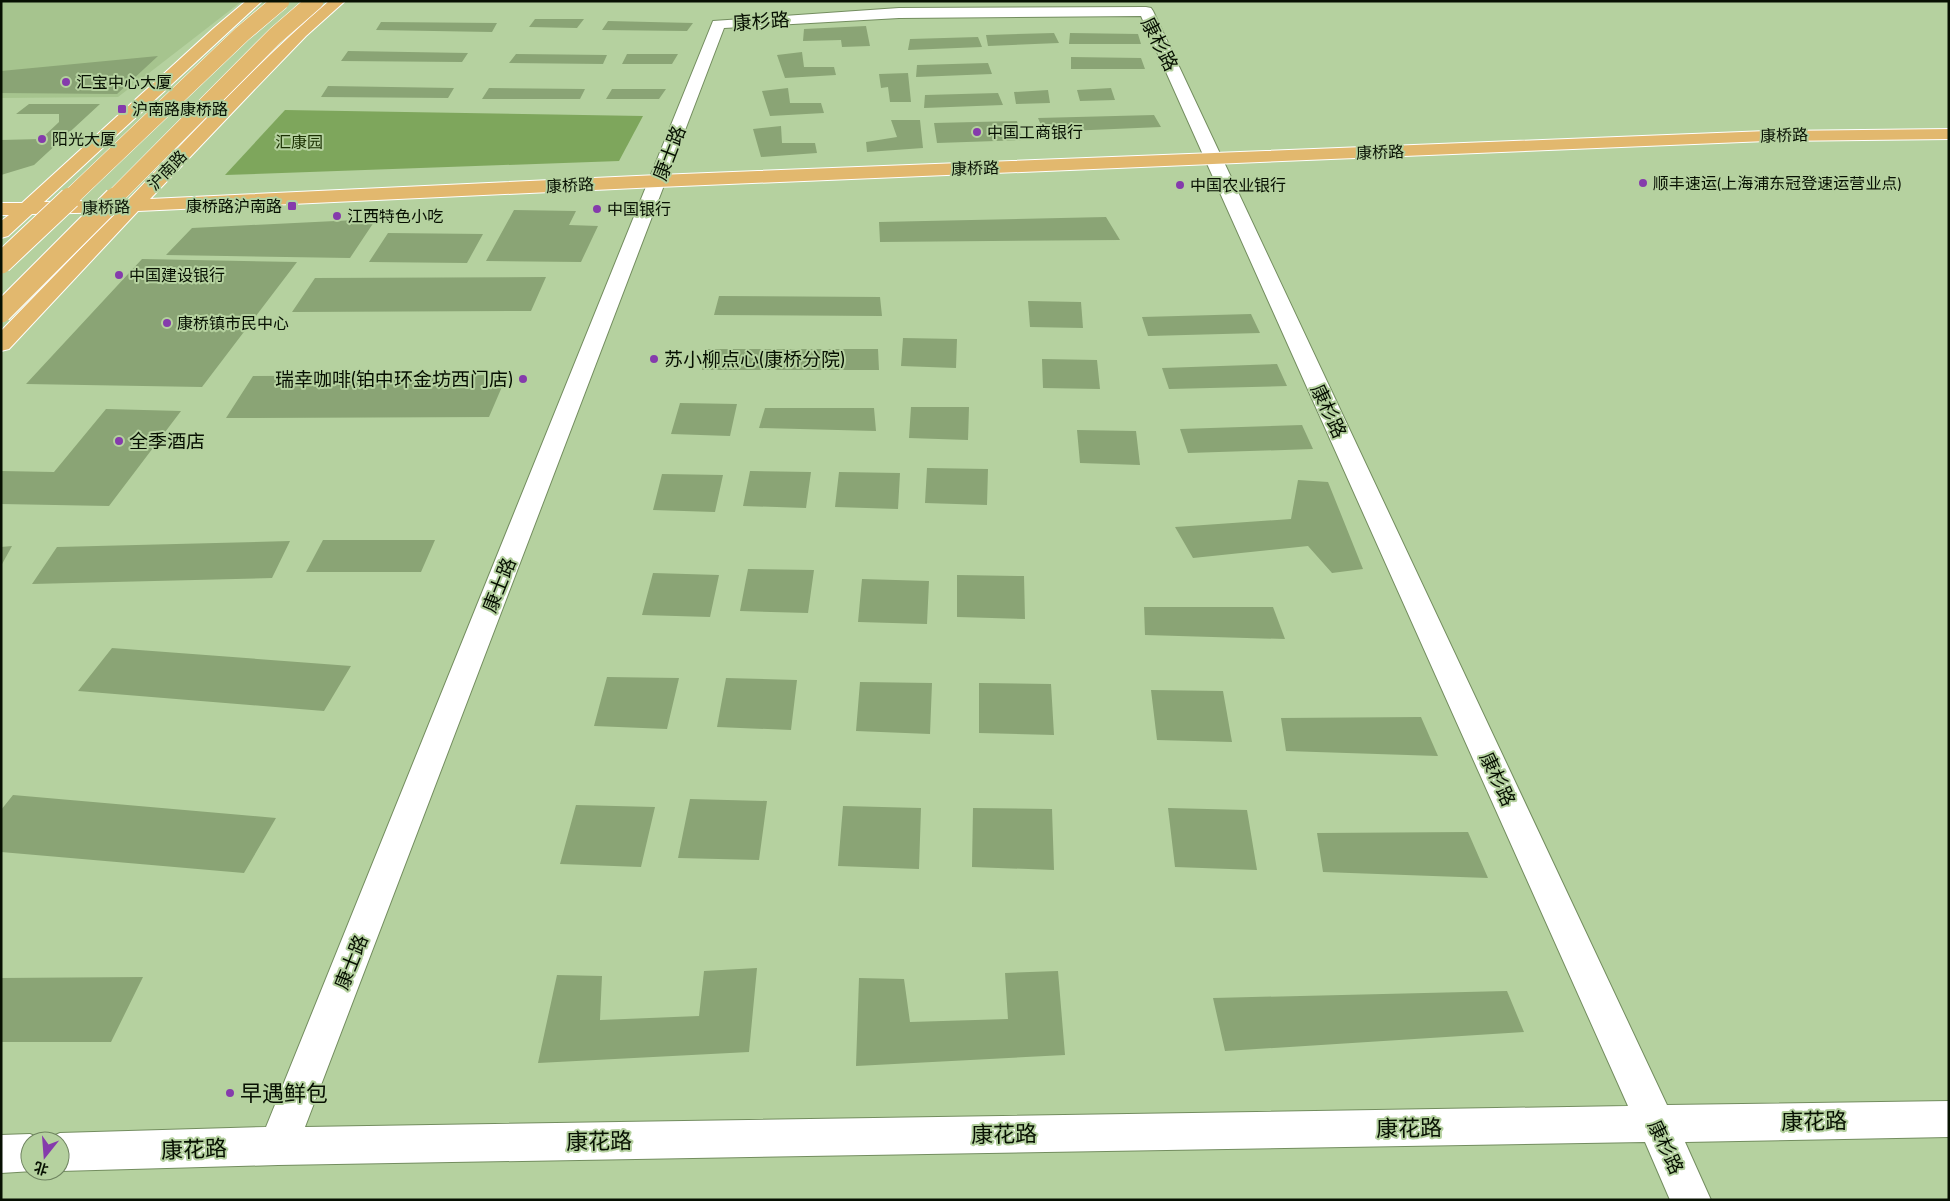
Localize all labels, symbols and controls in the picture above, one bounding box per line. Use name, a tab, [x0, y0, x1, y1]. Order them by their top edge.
street label: 康杉路	[732, 4, 790, 37]
street label: 康杉路	[1135, 12, 1186, 76]
place label: 汇宝中心大厦	[76, 70, 172, 94]
marker: 汇宝中心大厦	[60, 76, 72, 88]
place label: 沪南路康桥路	[132, 97, 228, 121]
marker: 沪南路康桥路	[116, 103, 128, 115]
place label: 中国工商银行	[987, 120, 1083, 144]
street label: 康士路	[645, 121, 692, 185]
street label: 康桥路	[1760, 122, 1808, 148]
marker: 中国工商银行	[971, 126, 983, 138]
place label: 阳光大厦	[52, 127, 116, 151]
park label: 汇康园	[275, 130, 323, 154]
marker: 阳光大厦	[36, 133, 48, 145]
street label: 康桥路	[1356, 139, 1404, 165]
street label: 沪南路	[142, 144, 192, 196]
street label: 康桥路	[951, 155, 999, 181]
place label: 顺丰速运(上海浦东冠登速运营业点)	[1653, 171, 1901, 195]
street label: 康桥路	[545, 172, 595, 198]
place label: 中国农业银行	[1190, 173, 1286, 197]
marker: 顺丰速运(上海浦东冠登速运营业点)	[1637, 177, 1649, 189]
marker: 中国农业银行	[1174, 179, 1186, 191]
street label: 康桥路	[82, 194, 130, 220]
place label: 康桥路沪南路	[186, 194, 282, 218]
place label: 中国银行	[607, 197, 671, 221]
marker: 康桥路沪南路	[286, 200, 298, 212]
marker: 中国银行	[591, 203, 603, 215]
place label: 江西特色小吃	[347, 204, 443, 228]
marker: 江西特色小吃	[331, 210, 343, 222]
place label: 中国建设银行	[129, 263, 225, 287]
marker: 中国建设银行	[113, 269, 125, 281]
place label: 康桥镇市民中心	[177, 311, 289, 335]
marker: 康桥镇市民中心	[161, 317, 173, 329]
place label: 苏小柳点心(康桥分院)	[664, 344, 845, 373]
marker: 苏小柳点心(康桥分院)	[648, 353, 660, 365]
place label: 瑞幸咖啡(铂中环金坊西门店)	[275, 364, 513, 393]
marker: 瑞幸咖啡(铂中环金坊西门店)	[517, 373, 529, 385]
street label: 康杉路	[1304, 379, 1355, 443]
place label: 全季酒店	[129, 426, 205, 455]
marker: 全季酒店	[113, 435, 125, 447]
street label: 康士路	[474, 553, 523, 617]
street label: 康杉路	[1473, 747, 1524, 811]
street label: 康士路	[326, 930, 375, 994]
place label: 早遇鲜包	[240, 1076, 328, 1110]
marker: 早遇鲜包	[224, 1087, 236, 1099]
street label: 康花路	[1781, 1103, 1847, 1139]
street label: 康花路	[1376, 1110, 1442, 1146]
street label: 康杉路	[1641, 1115, 1692, 1179]
street label: 康花路	[971, 1116, 1037, 1152]
street label: 康花路	[566, 1123, 632, 1159]
north arrow	[20, 1131, 70, 1181]
street label: 康花路	[160, 1131, 228, 1167]
text: 北	[31, 1157, 51, 1181]

